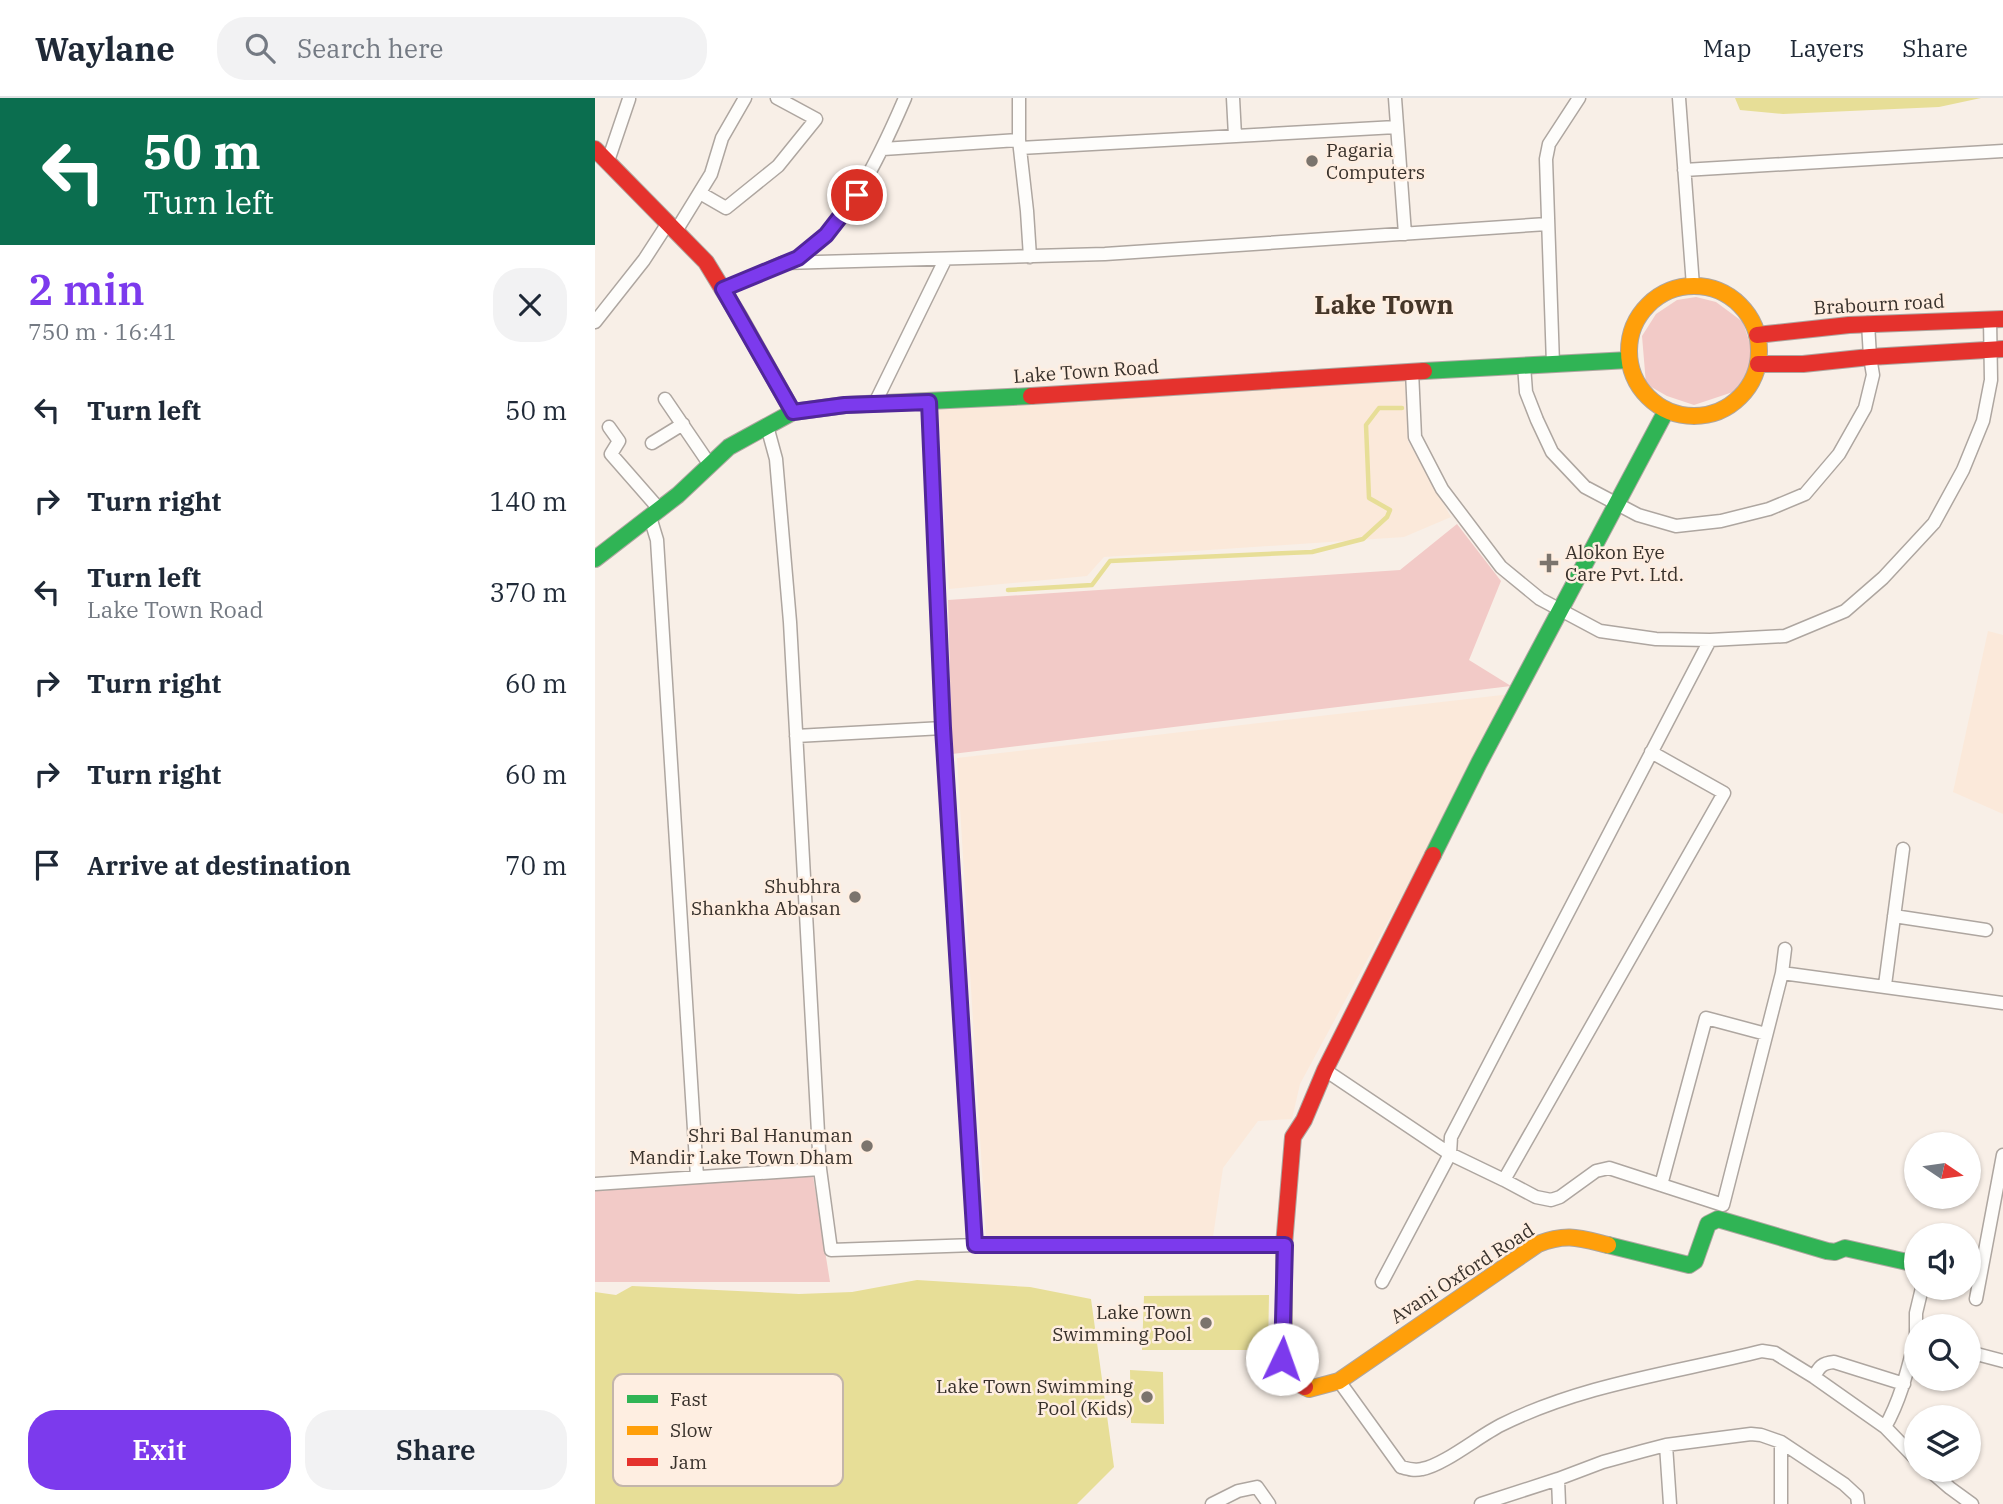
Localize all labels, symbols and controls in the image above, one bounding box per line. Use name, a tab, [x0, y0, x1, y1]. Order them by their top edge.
search box	[217, 17, 707, 80]
text: Waylane	[35, 27, 175, 70]
icon: search	[241, 29, 279, 67]
text: Search here	[297, 31, 443, 65]
text: Map	[1703, 32, 1751, 64]
text: Layers	[1789, 32, 1864, 64]
text: Share	[1902, 32, 1968, 64]
text: 50 m	[143, 119, 261, 182]
icon: left	[28, 126, 119, 217]
place label: Pagaria Computers	[1326, 138, 1425, 184]
marker: Pagaria Computers	[1304, 153, 1320, 169]
pin	[827, 165, 887, 225]
icon: arrive	[838, 176, 876, 214]
text: Turn left	[143, 181, 274, 223]
text: 2 min	[28, 262, 145, 317]
button: close	[493, 268, 567, 342]
district label: Lake Town	[1314, 287, 1454, 321]
street label: Brabourn road	[1813, 289, 1945, 319]
text: 750 m · 16:41	[28, 316, 177, 346]
street label: Lake Town Road	[1012, 354, 1160, 388]
icon: left	[28, 391, 66, 429]
text: Turn left	[87, 393, 201, 427]
text: 50 m	[505, 393, 567, 427]
icon: right	[28, 482, 66, 520]
text: Turn right	[87, 484, 221, 518]
text: 140 m	[489, 484, 567, 518]
place label: Alokon Eye Care Pvt. Ltd.	[1565, 540, 1684, 586]
marker: Alokon Eye Care Pvt. Ltd.	[1539, 553, 1559, 573]
text: Turn left	[87, 560, 201, 594]
icon: left	[28, 573, 66, 611]
text: 370 m	[489, 575, 567, 609]
text: Lake Town Road	[87, 594, 264, 624]
icon: right	[28, 664, 66, 702]
text: Turn right	[87, 666, 221, 700]
text: 60 m	[505, 666, 567, 700]
icon: right	[28, 755, 66, 793]
text: Turn right	[87, 757, 221, 791]
text: 60 m	[505, 757, 567, 791]
icon: arrive	[28, 846, 66, 884]
text: Arrive at destination	[87, 848, 351, 882]
text: 70 m	[505, 848, 567, 882]
place label: Shubhra Shankha Abasan	[691, 874, 841, 920]
marker: Shubhra Shankha Abasan	[847, 889, 863, 905]
place label: Shri Bal Hanuman Mandir Lake Town Dham	[629, 1123, 853, 1169]
north arrow	[1904, 1132, 1981, 1209]
map controls	[1904, 1132, 1981, 1482]
marker: Shri Bal Hanuman Mandir Lake Town Dham	[859, 1138, 875, 1154]
street label: Avani Oxford Road	[1386, 1218, 1538, 1328]
button: sound	[1904, 1223, 1981, 1300]
place label: Lake Town Swimming Pool	[1052, 1300, 1192, 1346]
button: search	[1904, 1314, 1981, 1391]
marker: Lake Town Swimming Pool	[1198, 1315, 1214, 1331]
position arrow	[1245, 1322, 1319, 1396]
legend	[613, 1374, 843, 1486]
place label: Lake Town Swimming Pool (Kids)	[936, 1374, 1134, 1420]
text: Fast	[670, 1387, 708, 1411]
marker: Lake Town Swimming Pool (Kids)	[1139, 1389, 1155, 1405]
button: layers	[1904, 1405, 1981, 1482]
button: Exit	[28, 1410, 291, 1490]
button: Share	[305, 1410, 567, 1490]
text: Slow	[670, 1418, 712, 1442]
text: Jam	[670, 1450, 707, 1474]

